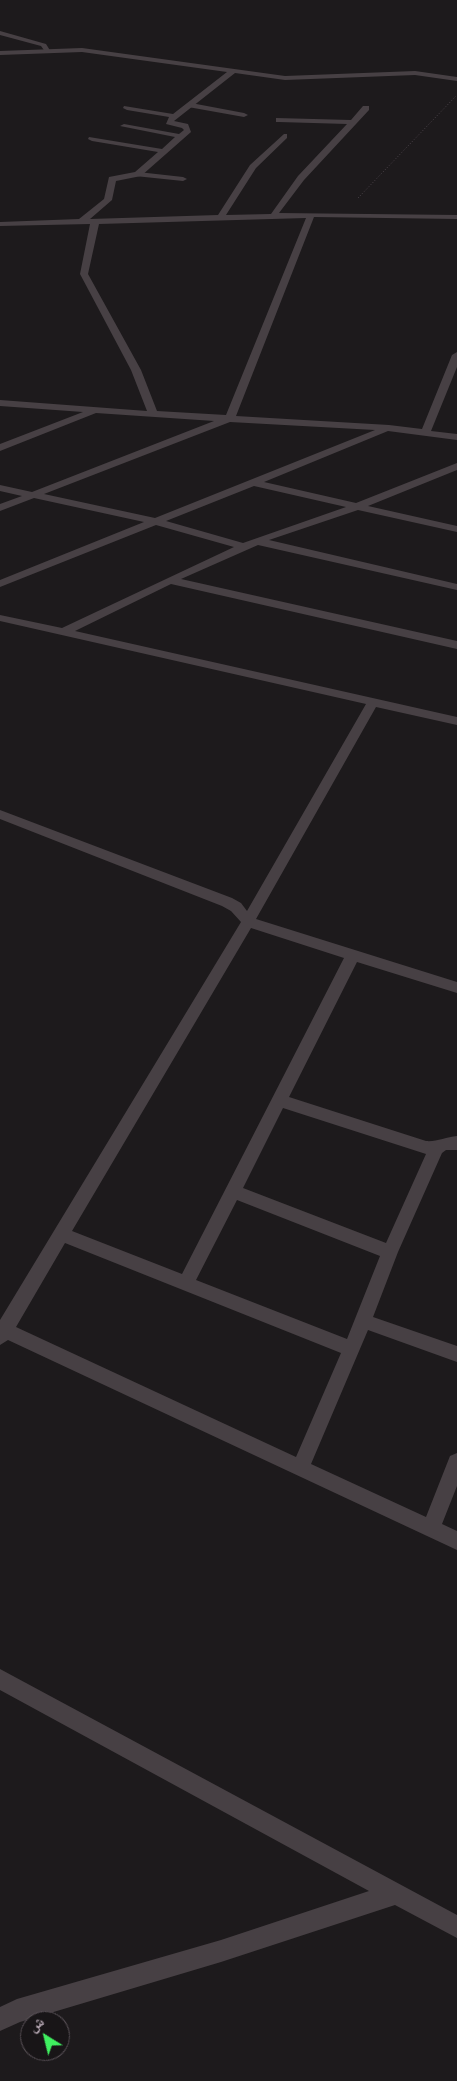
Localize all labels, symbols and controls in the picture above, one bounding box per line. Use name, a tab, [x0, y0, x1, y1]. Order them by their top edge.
north arrow	[20, 2011, 70, 2061]
text: ش	[25, 2012, 48, 2036]

